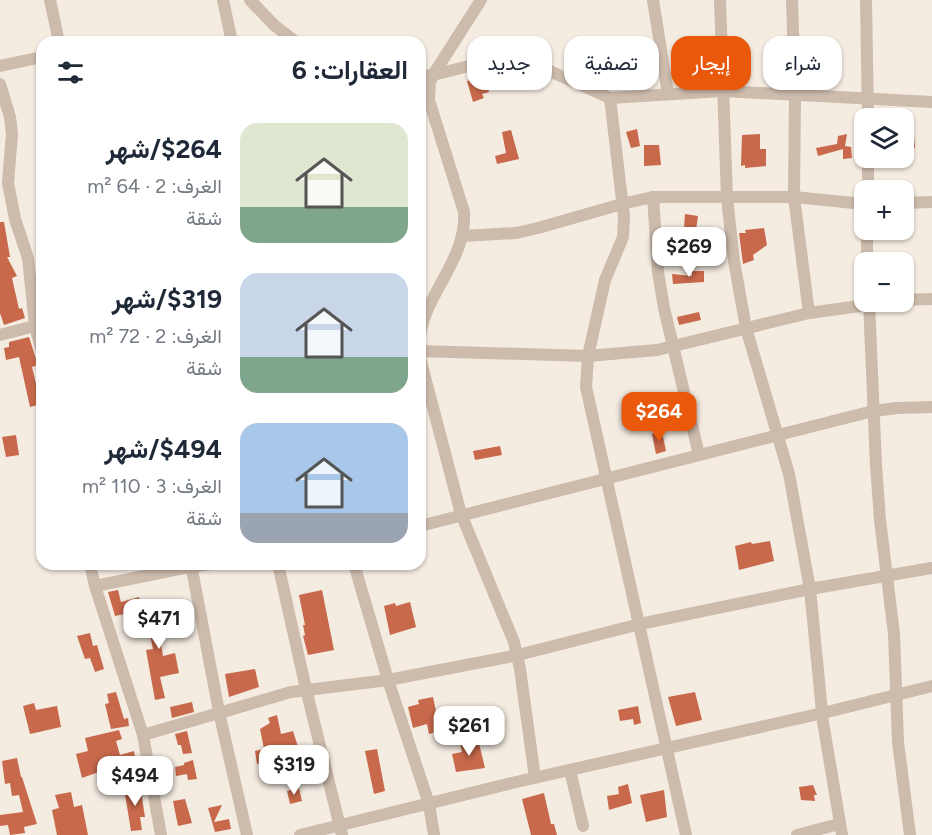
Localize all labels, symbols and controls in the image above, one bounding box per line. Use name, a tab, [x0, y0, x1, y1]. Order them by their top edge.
chip: جديد	[467, 36, 552, 90]
chip: تصفية	[564, 36, 659, 90]
chip: إيجار	[671, 36, 751, 90]
chip: شراء	[763, 36, 842, 90]
text: العقارات: 6	[292, 54, 408, 86]
icon: filters	[54, 56, 87, 89]
map controls	[854, 108, 914, 312]
button: layers	[854, 108, 914, 168]
text: $264/شهر	[106, 133, 222, 165]
icon: home	[288, 147, 360, 219]
text: الغرف: 2 · 64 m²	[87, 174, 222, 198]
button: +	[854, 180, 914, 240]
text: شقة	[186, 206, 222, 230]
pin: $269	[653, 227, 725, 278]
text: $269	[666, 234, 712, 258]
button: −	[854, 252, 914, 312]
text: $319/شهر	[112, 283, 222, 315]
icon: home	[288, 297, 360, 369]
text: الغرف: 2 · 72 m²	[89, 324, 222, 348]
text: شقة	[186, 356, 222, 380]
pin: $264	[623, 392, 695, 443]
text: $264	[636, 399, 682, 423]
text: $494/شهر	[104, 433, 222, 465]
icon: home	[288, 447, 360, 519]
text: الغرف: 3 · 110 m²	[82, 474, 222, 498]
text: شقة	[186, 506, 222, 530]
pin: $471	[123, 599, 195, 650]
text: $471	[137, 606, 181, 630]
pin: $261	[433, 706, 505, 757]
text: $261	[448, 713, 490, 737]
pin: $319	[258, 745, 330, 796]
text: $319	[273, 752, 315, 776]
pin: $494	[99, 756, 171, 807]
text: $494	[111, 763, 159, 787]

